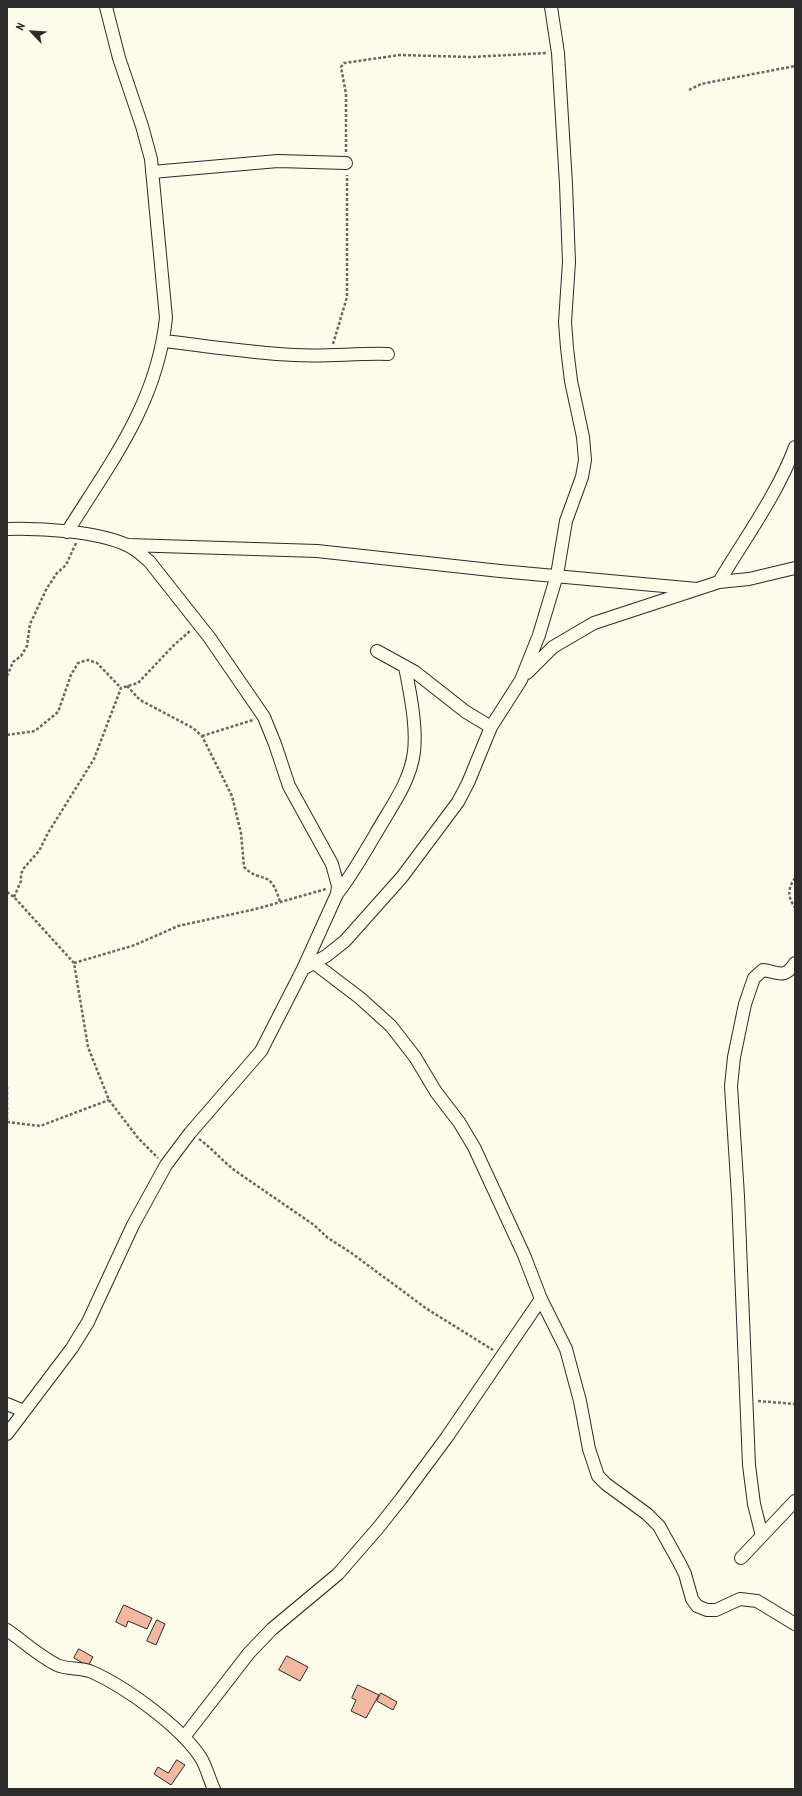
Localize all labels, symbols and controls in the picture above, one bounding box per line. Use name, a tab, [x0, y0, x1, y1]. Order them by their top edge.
north arrow	[12, 12, 52, 52]
text: N	[13, 21, 28, 33]

